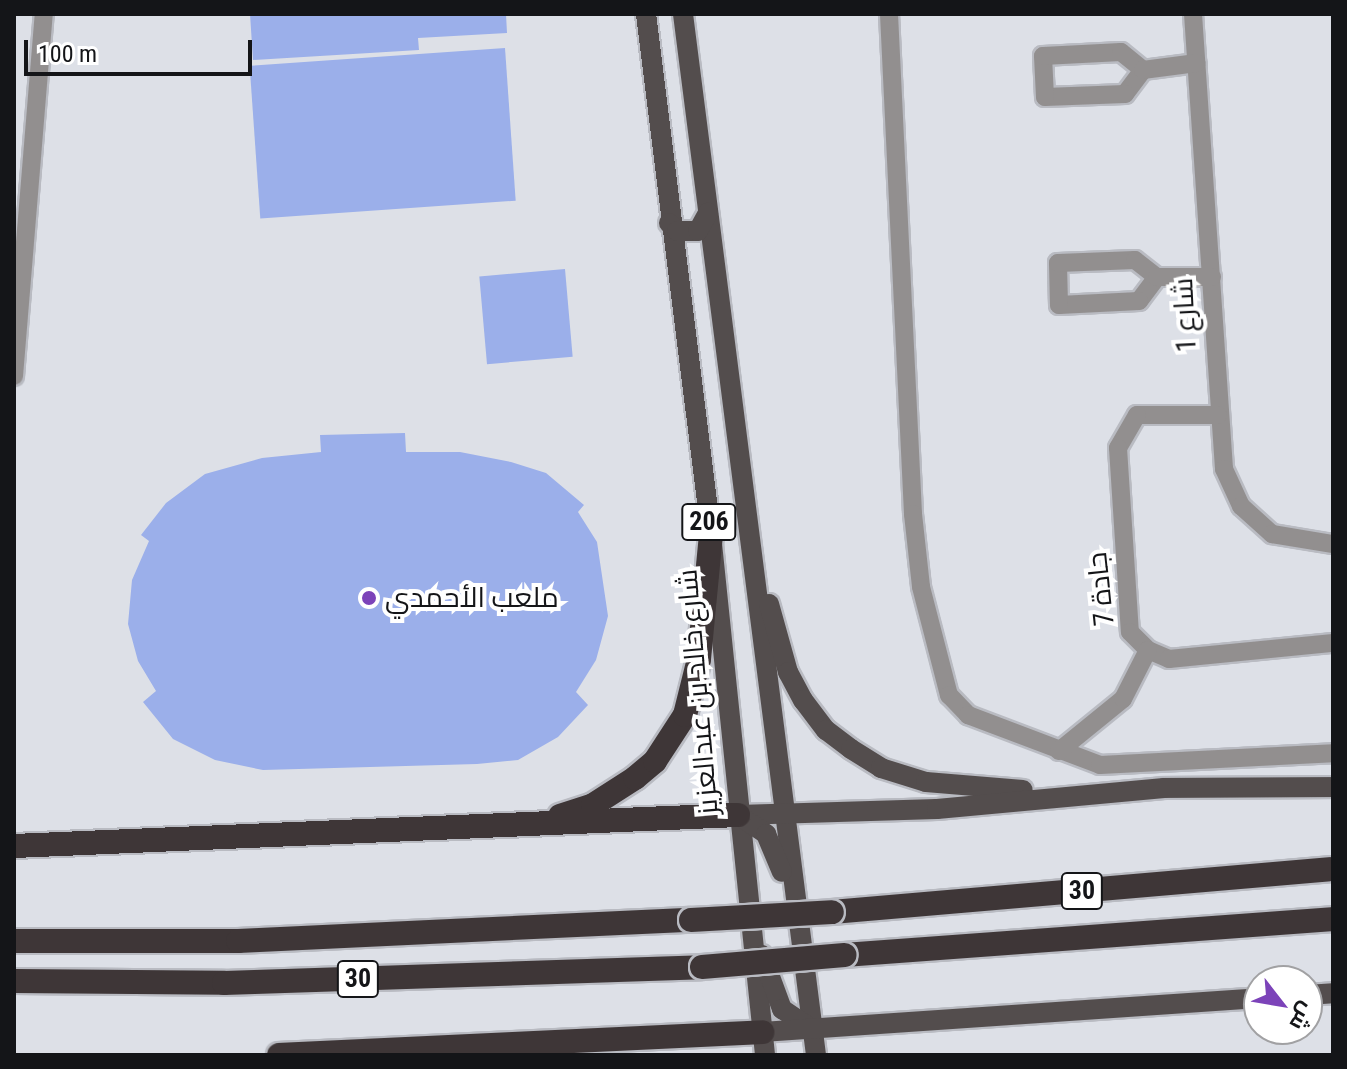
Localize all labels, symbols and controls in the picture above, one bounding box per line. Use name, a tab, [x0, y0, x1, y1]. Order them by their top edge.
scale bar	[28, 24, 256, 74]
text: 100 m	[38, 40, 97, 68]
street label: شارع 1	[1166, 277, 1204, 353]
road number: 206	[681, 500, 737, 544]
street label: جادة 7	[1080, 550, 1122, 628]
street label: شارع خالد بن عبدالعزيز	[671, 568, 725, 816]
place label: ملعب الأحمدي	[385, 581, 559, 615]
marker: ملعب الأحمدي	[360, 589, 378, 607]
road number: 30	[1060, 869, 1104, 913]
road number: 30	[336, 957, 380, 1001]
north arrow	[1243, 965, 1323, 1045]
text: ش	[1284, 998, 1320, 1035]

